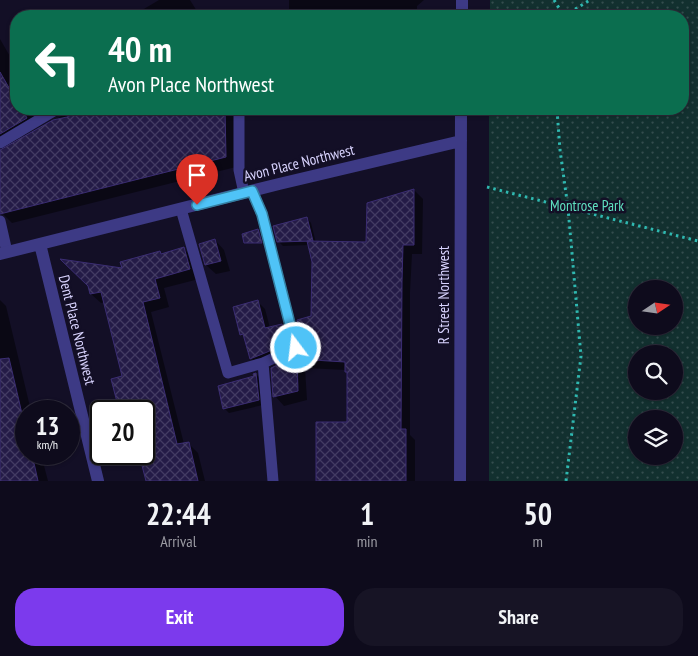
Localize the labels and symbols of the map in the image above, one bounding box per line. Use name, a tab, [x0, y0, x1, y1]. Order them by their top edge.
street label: Avon Place Northwest	[242, 140, 356, 185]
pin	[176, 154, 218, 205]
park label: Montrose Park	[550, 196, 624, 215]
street label: R Street Northwest	[434, 246, 453, 344]
street label: Dent Place Northwest	[55, 273, 100, 387]
north arrow	[628, 280, 682, 335]
position arrow	[269, 321, 321, 373]
speed limit sign: 20	[90, 400, 155, 465]

